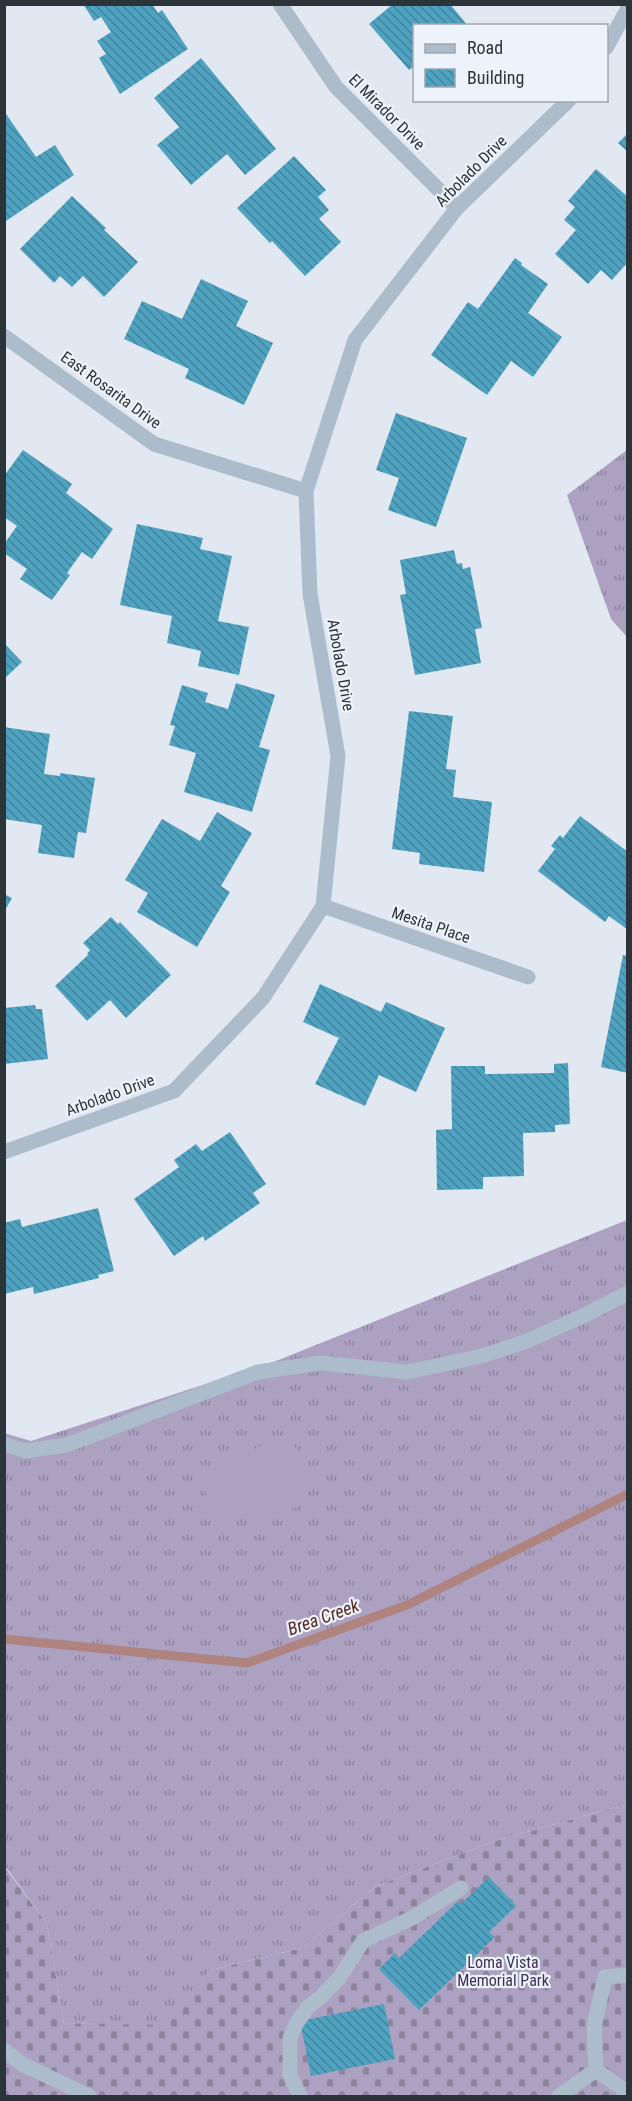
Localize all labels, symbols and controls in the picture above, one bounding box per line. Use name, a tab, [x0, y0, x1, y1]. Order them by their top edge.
legend	[413, 24, 608, 102]
text: Road	[467, 37, 503, 58]
text: Building	[467, 67, 524, 88]
street label: El Mirador Drive	[345, 70, 429, 154]
street label: Arbolado Drive	[431, 131, 511, 211]
street label: East Rosarita Drive	[57, 347, 165, 433]
street label: Arbolado Drive	[324, 618, 358, 712]
street label: Mesita Place	[389, 903, 473, 947]
street label: Arbolado Drive	[63, 1070, 157, 1120]
water label: Brea Creek	[284, 1594, 363, 1640]
park label: Loma Vista Memorial Park	[457, 1953, 550, 1990]

